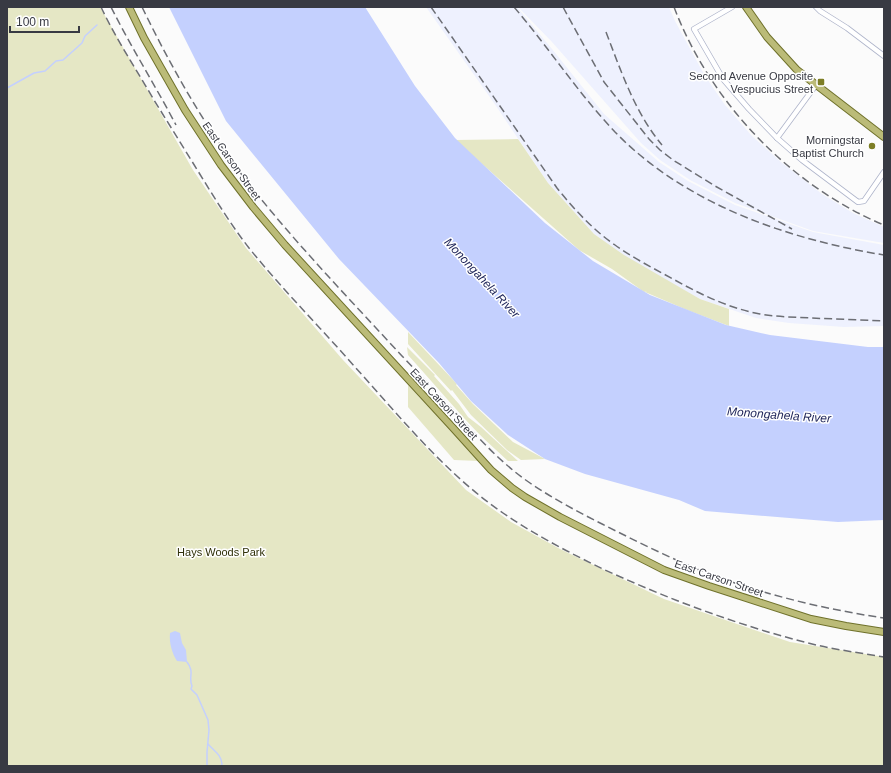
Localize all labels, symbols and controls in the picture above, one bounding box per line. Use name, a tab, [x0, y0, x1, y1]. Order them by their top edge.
scale bar	[10, 8, 79, 34]
text: 100 m	[16, 15, 49, 29]
place label: Second Avenue Opposite Vespucius Street	[689, 70, 813, 95]
marker: Second Avenue Opposite Vespucius Street	[816, 77, 826, 87]
street label: East Carson Street	[200, 119, 264, 203]
place label: Morningstar Baptist Church	[792, 134, 864, 159]
marker: Morningstar Baptist Church	[867, 141, 877, 151]
water label: Monongahela River	[441, 235, 523, 322]
street label: East Carson Street	[408, 366, 480, 442]
water label: Monongahela River	[727, 404, 832, 426]
park label: Hays Woods Park	[177, 546, 265, 558]
street label: East Carson Street	[673, 557, 765, 599]

